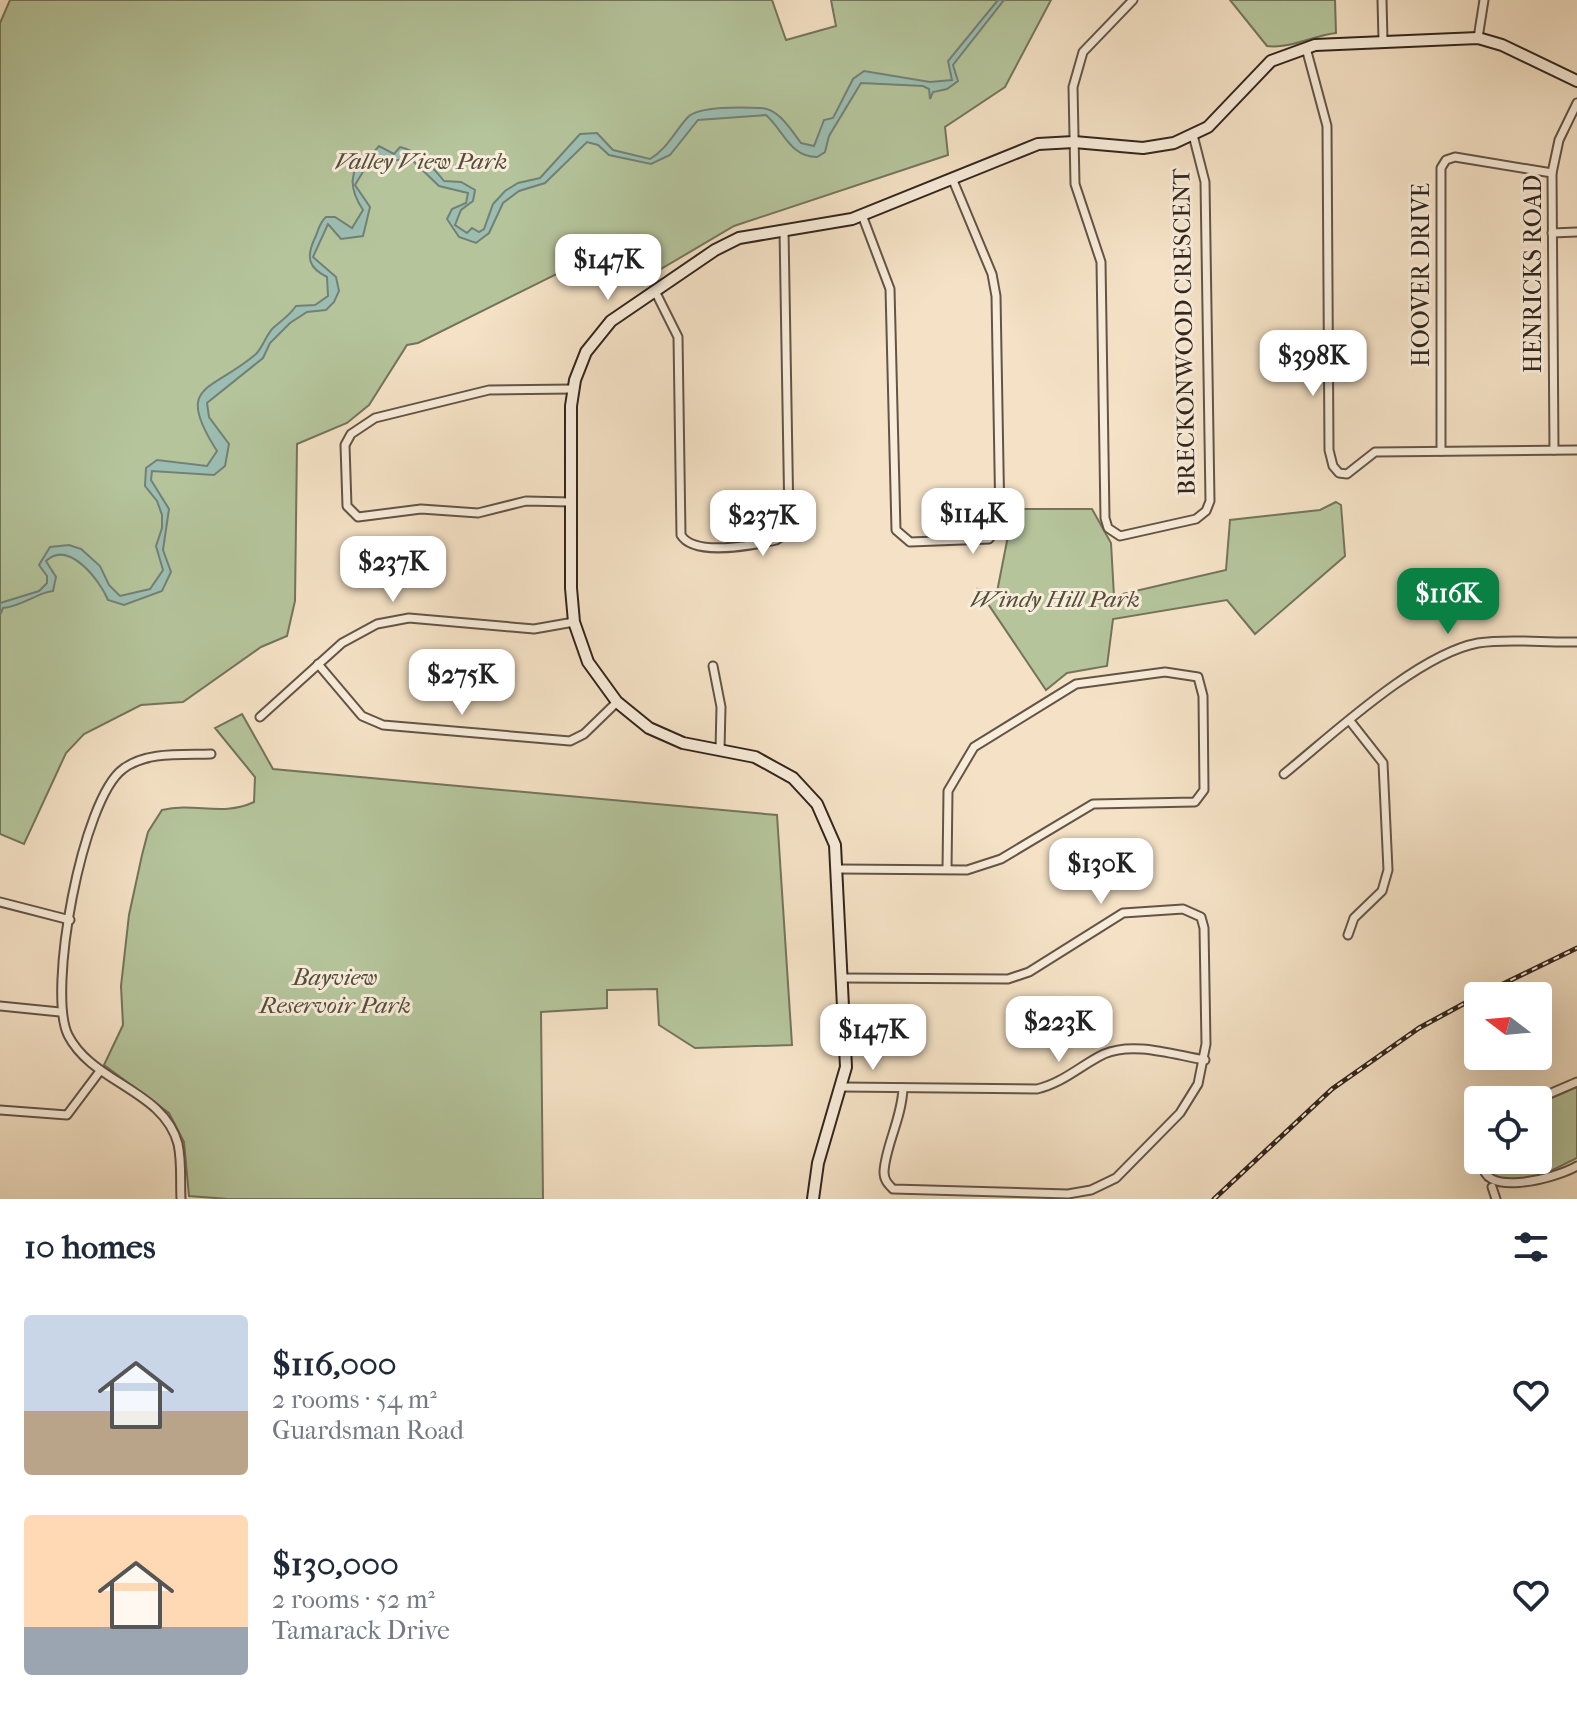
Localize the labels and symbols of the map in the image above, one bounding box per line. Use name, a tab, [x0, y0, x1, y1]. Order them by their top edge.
park label: Valley View Park	[335, 147, 507, 175]
street label: BRECKONWOOD CRESCENT	[1167, 167, 1201, 496]
street label: HENRICKS ROAD	[1519, 175, 1547, 373]
street label: HOOVER DRIVE	[1407, 183, 1435, 367]
pin: $147K	[552, 234, 664, 302]
pin: $398K	[1257, 330, 1369, 398]
pin: $114K	[917, 488, 1029, 556]
pin: $237K	[707, 490, 819, 558]
pin: $237K	[337, 536, 449, 604]
pin: $116K	[1392, 568, 1504, 636]
park label: Windy Hill Park	[970, 585, 1140, 613]
pin: $275K	[406, 649, 518, 717]
pin: $130K	[1045, 838, 1157, 906]
park label: Bayview Reservoir Park	[257, 963, 411, 1019]
north arrow	[1464, 982, 1552, 1070]
pin: $223K	[1003, 996, 1115, 1064]
pin: $147K	[817, 1004, 929, 1072]

